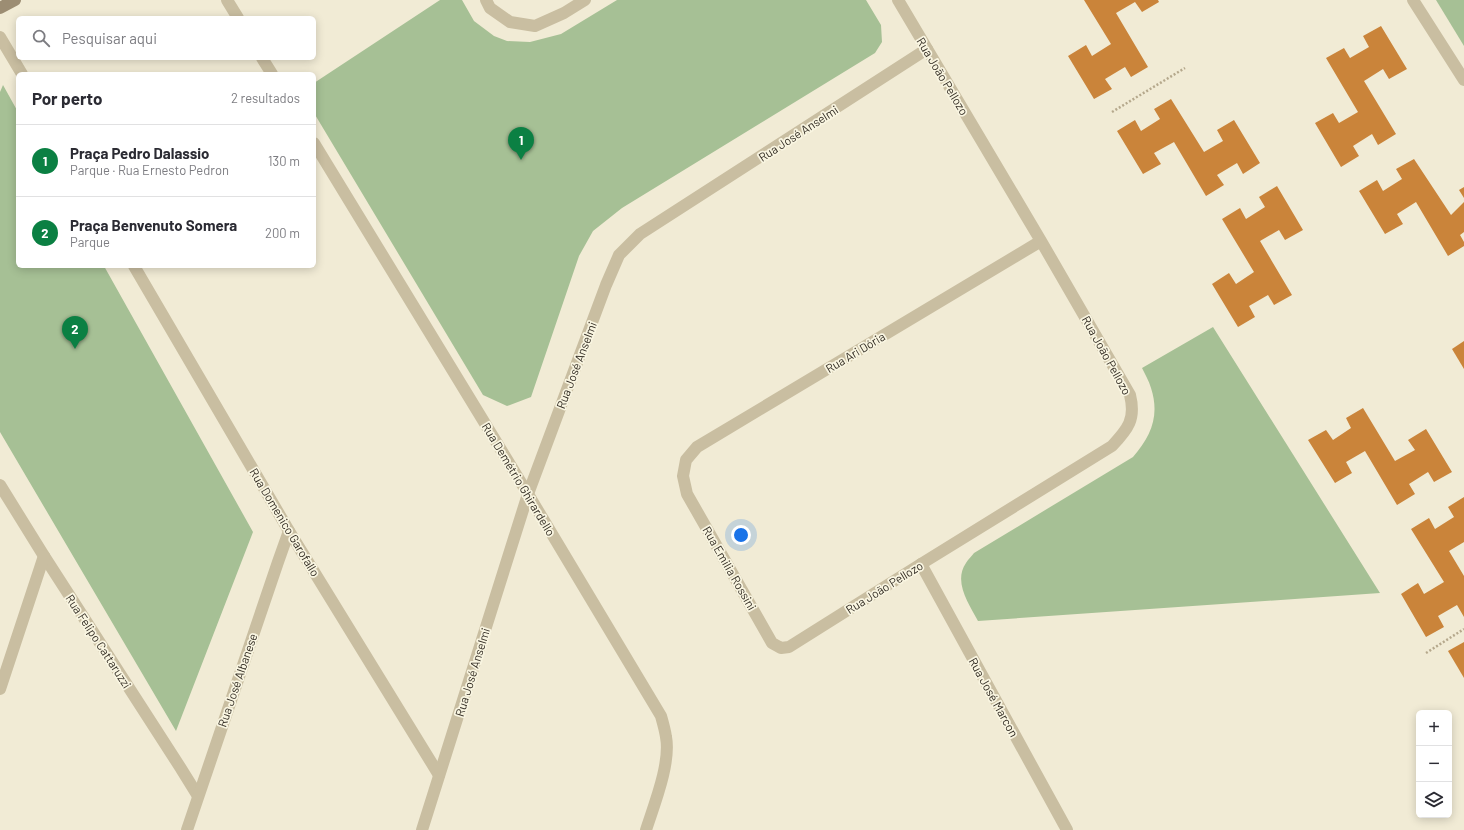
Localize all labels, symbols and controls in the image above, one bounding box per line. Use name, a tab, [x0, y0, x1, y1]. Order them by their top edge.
search box	[16, 16, 316, 60]
icon: search	[30, 27, 52, 49]
text: Pesquisar aqui	[62, 29, 157, 47]
street label: Rua João Pellozo	[914, 35, 972, 117]
text: Por perto	[32, 88, 102, 108]
text: 2 resultados	[231, 90, 300, 106]
street label: Rua José Anselmi	[756, 102, 840, 164]
pin: 1	[508, 127, 534, 160]
text: Praça Pedro Dalassio	[70, 144, 209, 162]
text: 1	[43, 153, 47, 169]
text: 130 m	[268, 153, 300, 169]
text: Parque · Rua Ernesto Pedron	[70, 162, 229, 178]
text: Praça Benvenuto Somera	[70, 216, 237, 234]
text: 2	[41, 225, 49, 241]
text: 200 m	[265, 225, 300, 241]
text: Parque	[70, 234, 110, 250]
street label: Rua João Pellozo	[1080, 313, 1134, 397]
pin: 2	[62, 316, 88, 349]
street label: Rua José Anselmi	[553, 320, 599, 410]
street label: Rua Ari Dória	[823, 329, 887, 375]
street label: Rua Demétrio Ghirardello	[480, 420, 558, 538]
street label: Rua Domenico Garofallo	[247, 465, 323, 579]
street label: Rua Emilia Rossini	[700, 523, 760, 613]
your location	[731, 525, 751, 545]
street label: Rua João Pellozo	[843, 558, 925, 616]
street label: Rua Felipo Cattaruzzi	[63, 591, 135, 691]
street label: Rua José Anselmi	[452, 626, 492, 718]
street label: Rua José Albanese	[214, 631, 260, 729]
street label: Rua José Marcon	[966, 655, 1022, 739]
map controls	[1416, 710, 1452, 818]
button: +	[1416, 710, 1452, 746]
button: −	[1416, 746, 1452, 782]
button: layers	[1416, 782, 1452, 818]

